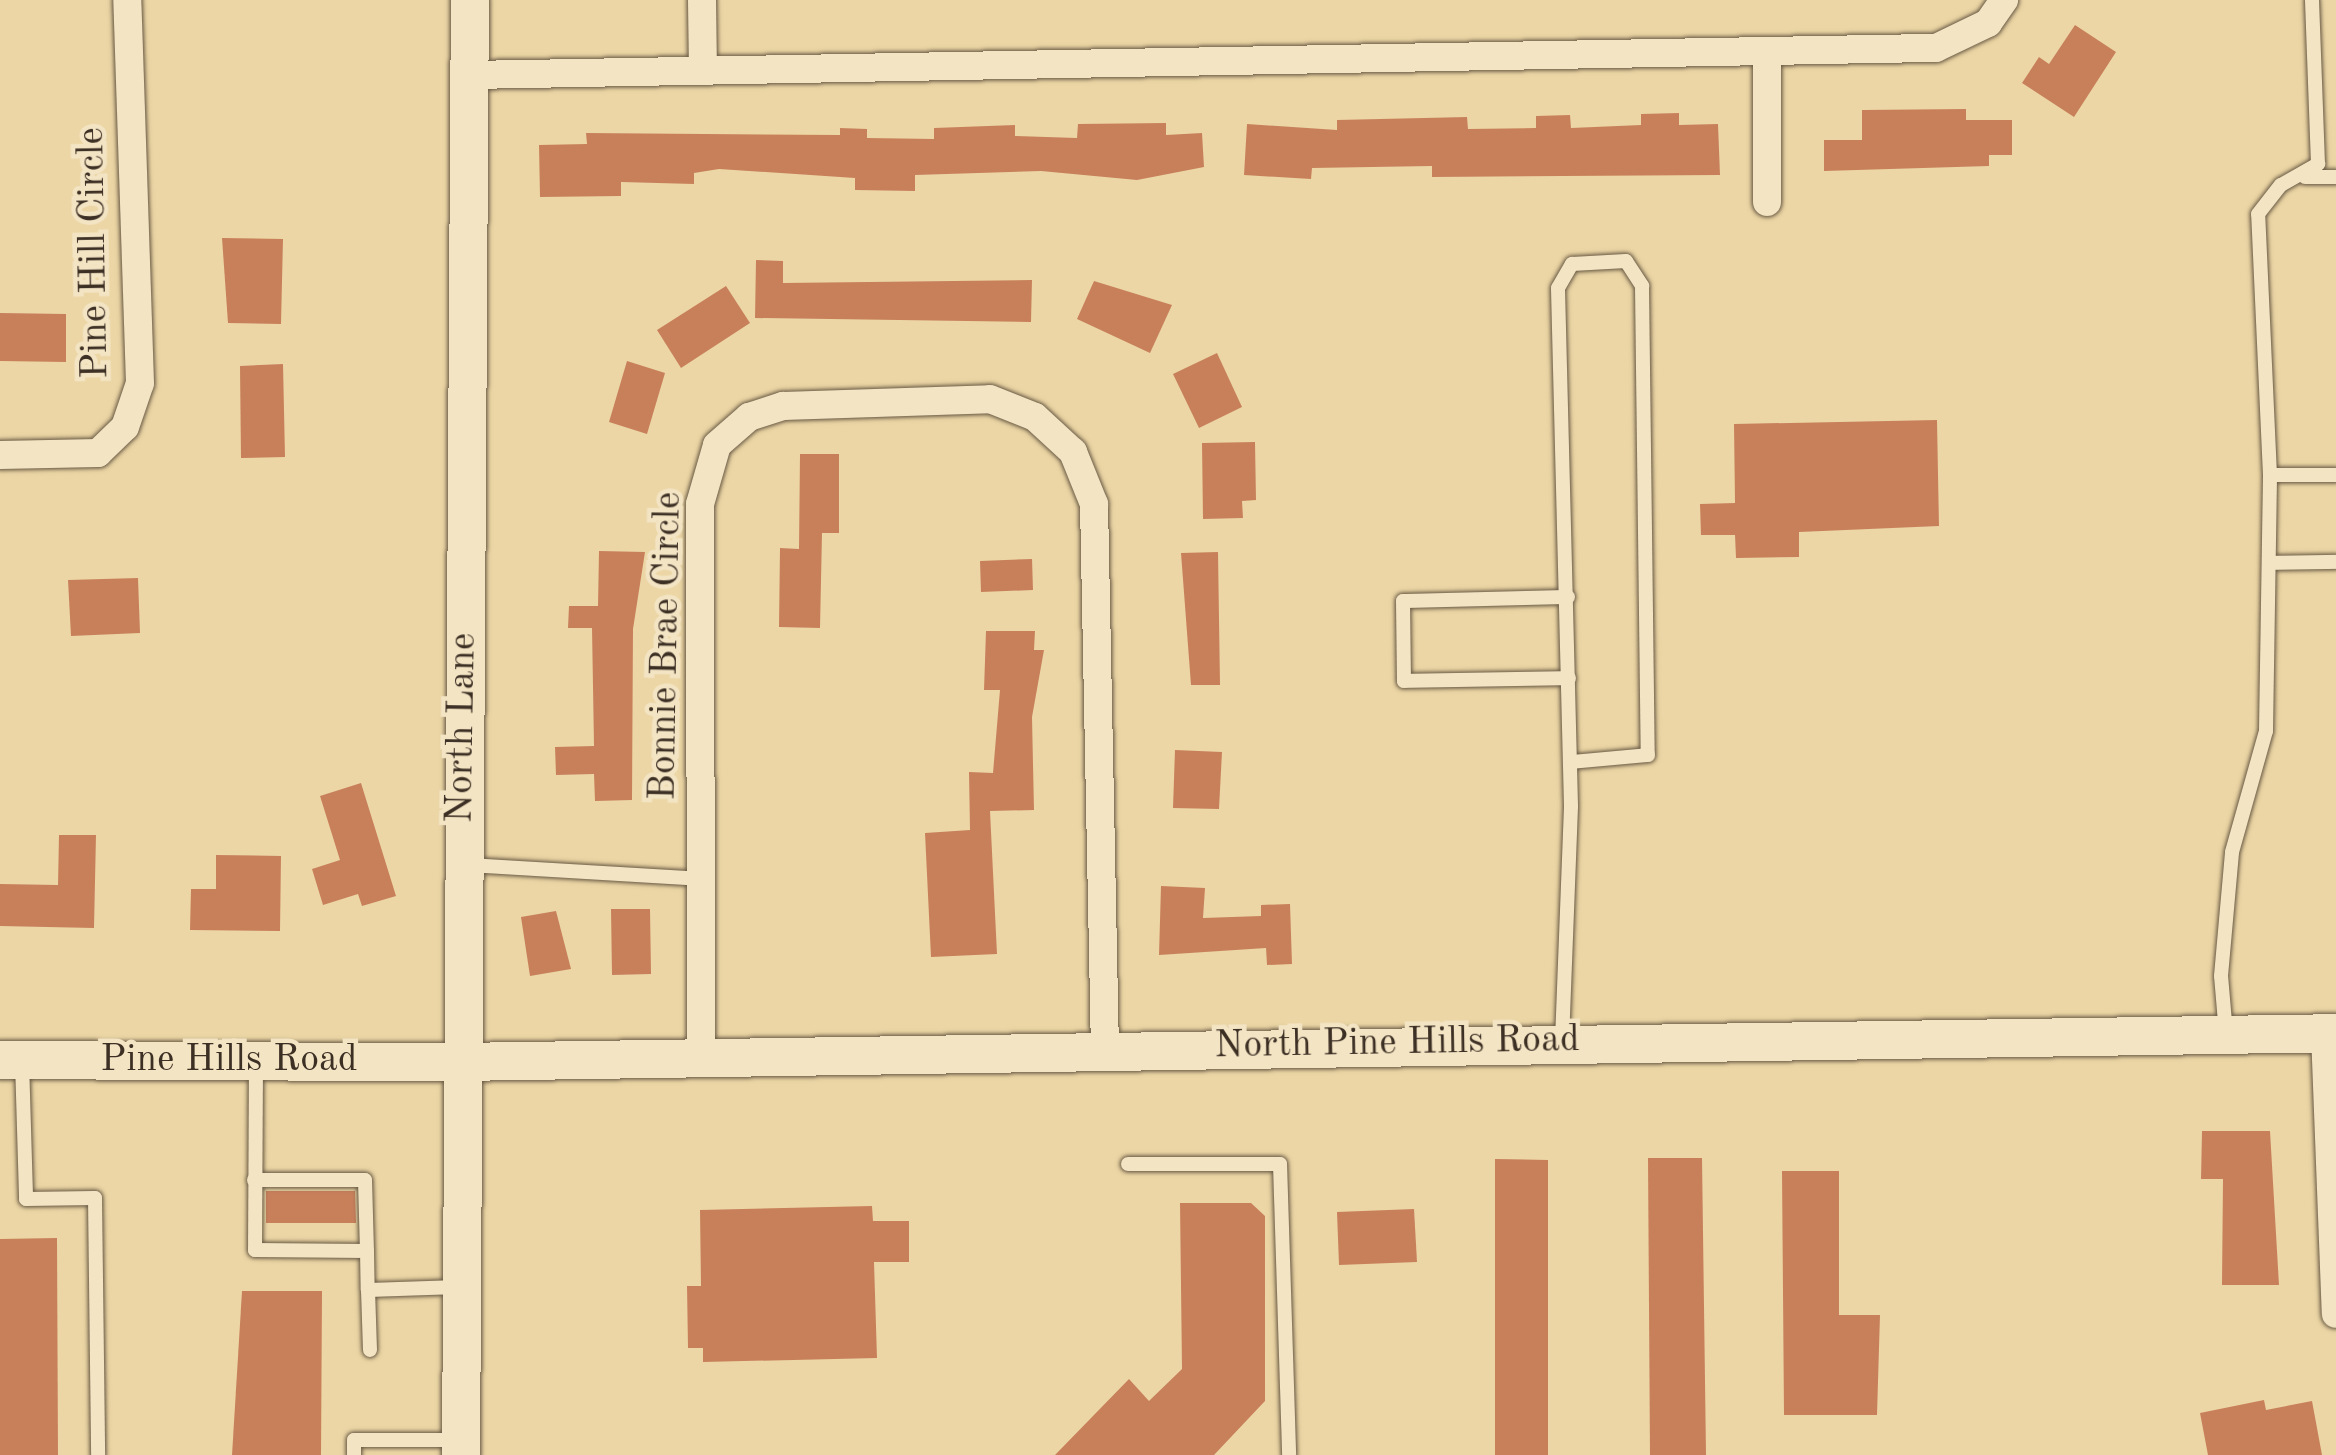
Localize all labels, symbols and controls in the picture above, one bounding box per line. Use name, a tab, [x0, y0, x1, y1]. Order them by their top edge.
street label: Pine Hill Circle	[70, 127, 120, 379]
street label: Bonnie Brae Circle	[642, 491, 692, 801]
street label: North Lane	[439, 632, 487, 824]
street label: North Pine Hills Road	[1214, 1018, 1580, 1070]
street label: Pine Hills Road	[100, 1038, 358, 1084]

